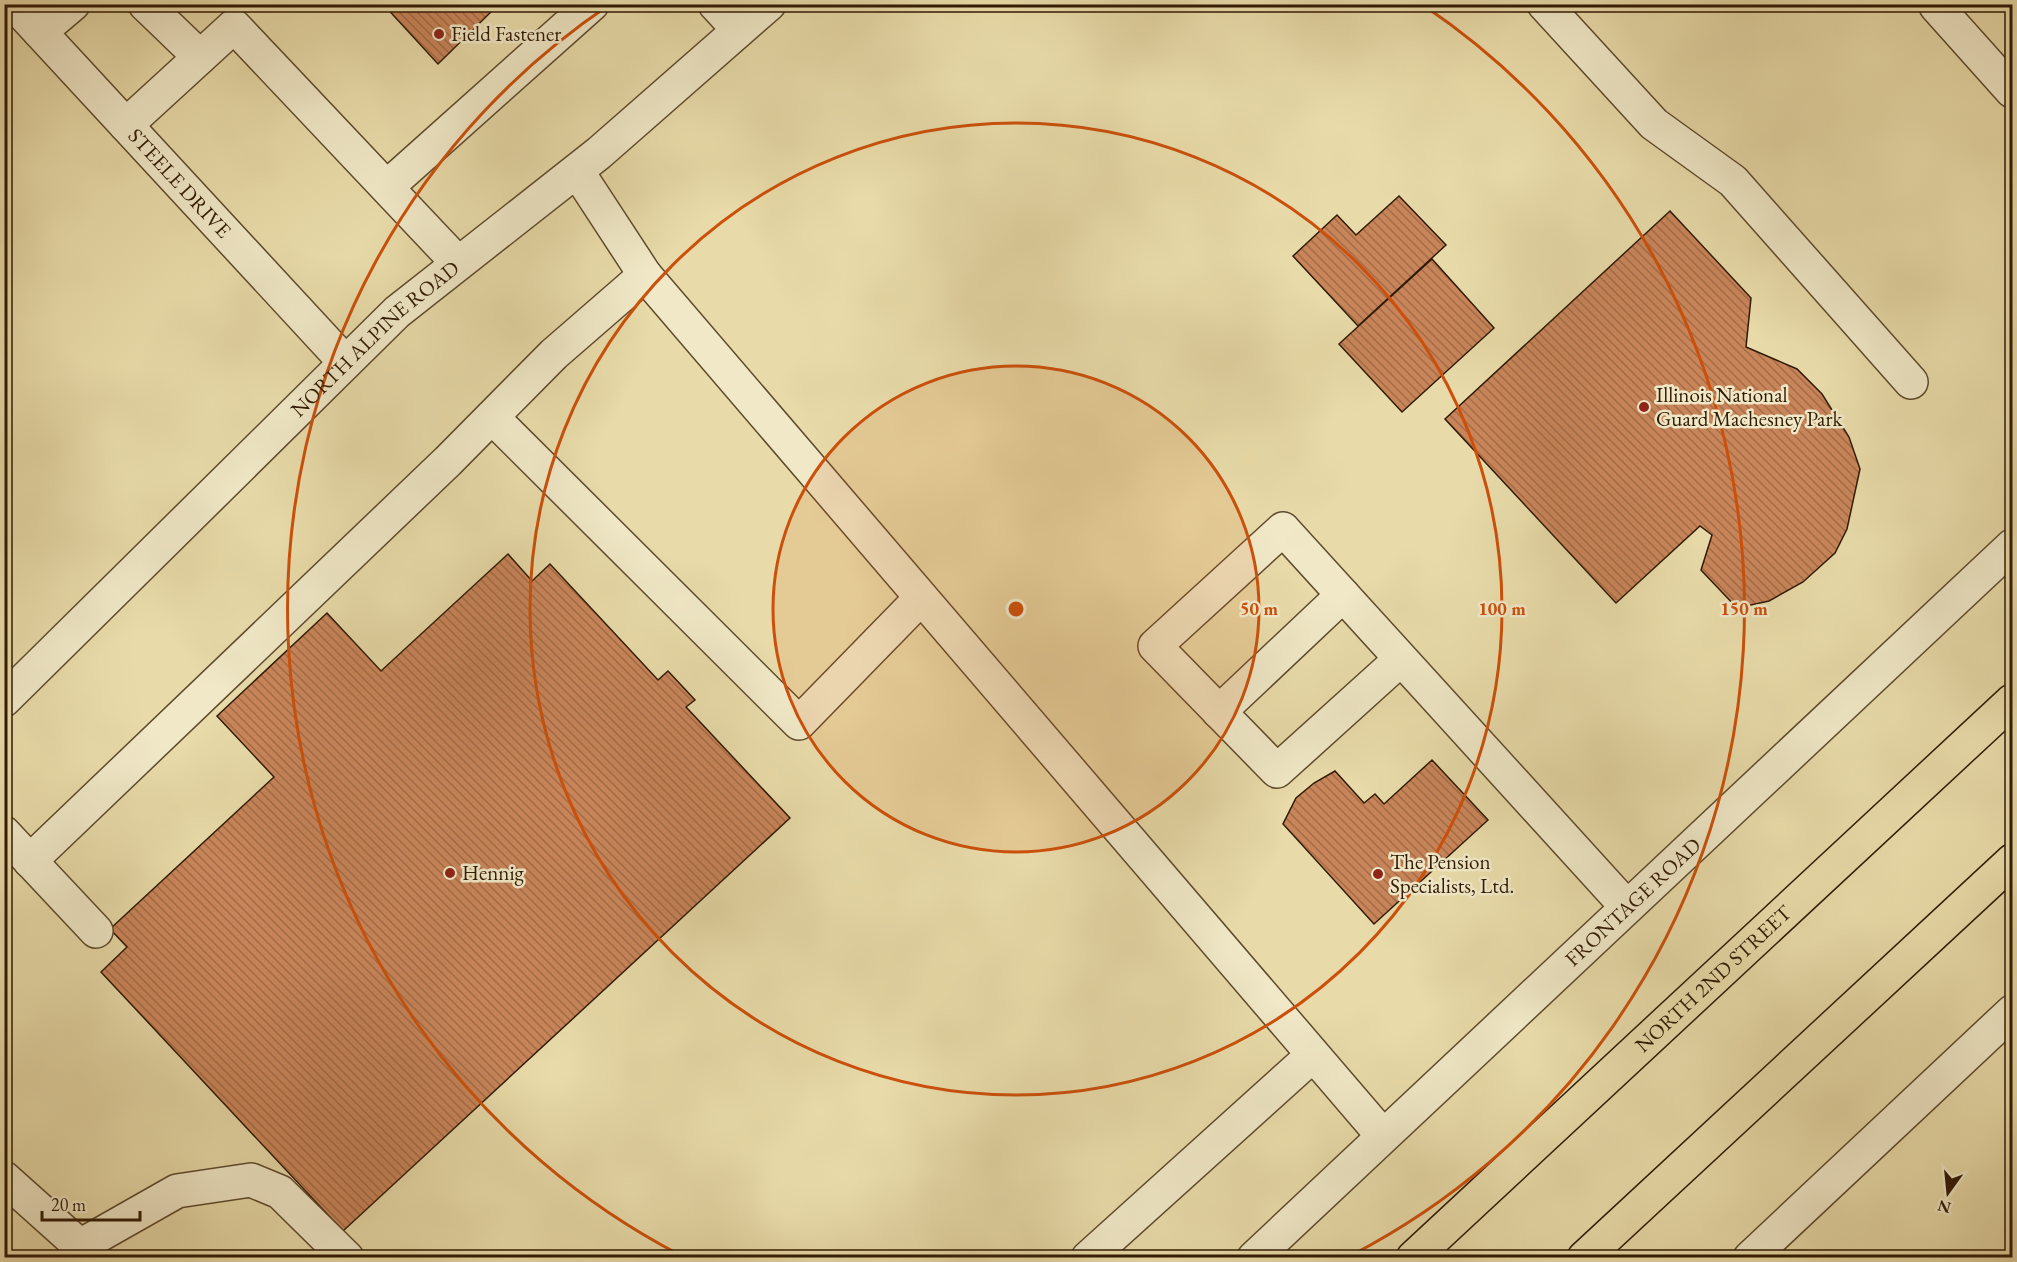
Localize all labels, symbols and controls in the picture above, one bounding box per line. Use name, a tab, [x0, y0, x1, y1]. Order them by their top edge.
place label: Field Fastener	[451, 20, 561, 47]
marker: Field Fastener	[432, 27, 446, 41]
street label: STEELE DRIVE	[123, 122, 237, 243]
street label: NORTH ALPINE ROAD	[285, 254, 465, 423]
place label: Illinois National Guard Machesney Park	[1656, 381, 1843, 432]
marker: Illinois National Guard Machesney Park	[1637, 400, 1651, 414]
text: 50 m	[1240, 597, 1278, 620]
text: 100 m	[1478, 597, 1526, 620]
text: 150 m	[1720, 597, 1768, 620]
centre of rings	[1006, 599, 1026, 619]
street label: FRONTAGE ROAD	[1559, 831, 1706, 972]
place label: The Pension Specialists, Ltd.	[1390, 848, 1514, 899]
place label: Hennig	[462, 859, 525, 886]
marker: Hennig	[443, 866, 457, 880]
marker: The Pension Specialists, Ltd.	[1371, 867, 1385, 881]
street label: NORTH 2ND STREET	[1629, 898, 1798, 1058]
north arrow	[1918, 1163, 1978, 1223]
scale bar	[42, 1184, 140, 1222]
text: 20 m	[51, 1193, 86, 1216]
text: N	[1935, 1195, 1953, 1219]

